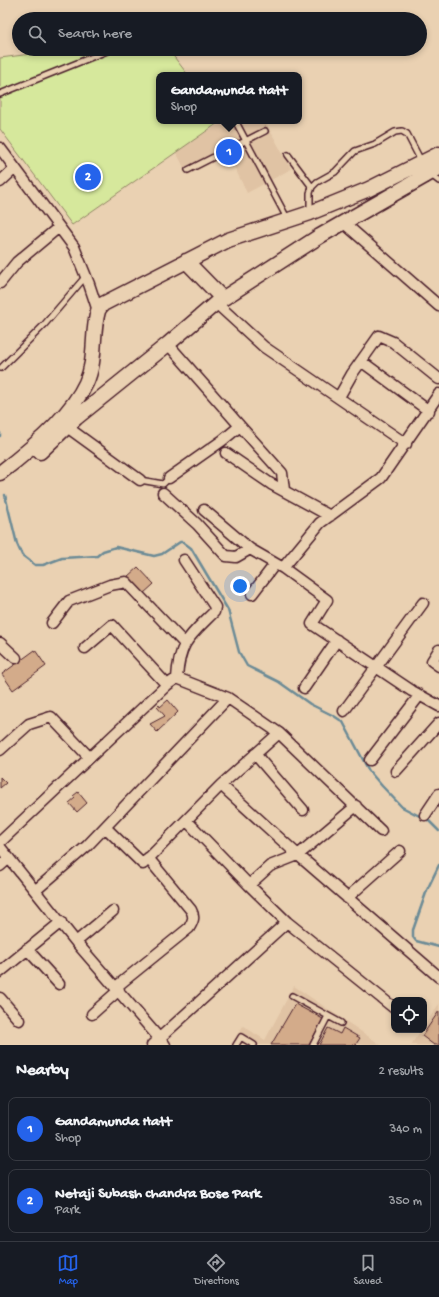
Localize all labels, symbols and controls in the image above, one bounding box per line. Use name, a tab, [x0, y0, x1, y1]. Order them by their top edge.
search box	[12, 12, 427, 56]
icon: search	[26, 23, 48, 45]
text: Search here	[58, 25, 132, 43]
popup	[156, 72, 302, 124]
text: Gandamunda Hatt	[171, 82, 287, 100]
text: Shop	[171, 100, 197, 115]
pin: 1	[216, 137, 242, 167]
pin: 2	[75, 162, 101, 192]
your location	[230, 576, 250, 596]
map controls	[391, 997, 427, 1033]
button: locate	[391, 997, 427, 1033]
text: Nearby	[16, 1061, 69, 1081]
text: 2 results	[378, 1064, 423, 1079]
text: Gandamunda Hatt	[55, 1113, 172, 1131]
text: 1	[27, 1122, 33, 1137]
text: 340 m	[389, 1122, 422, 1137]
text: Shop	[55, 1131, 81, 1146]
text: Netaji Subash chandra Bose Park	[55, 1185, 261, 1203]
text: 2	[27, 1194, 33, 1209]
text: 350 m	[389, 1194, 422, 1209]
text: Park	[55, 1203, 80, 1218]
tab: Map	[57, 1252, 79, 1288]
tab: Directions	[194, 1252, 239, 1288]
tab: Saved	[353, 1252, 382, 1288]

